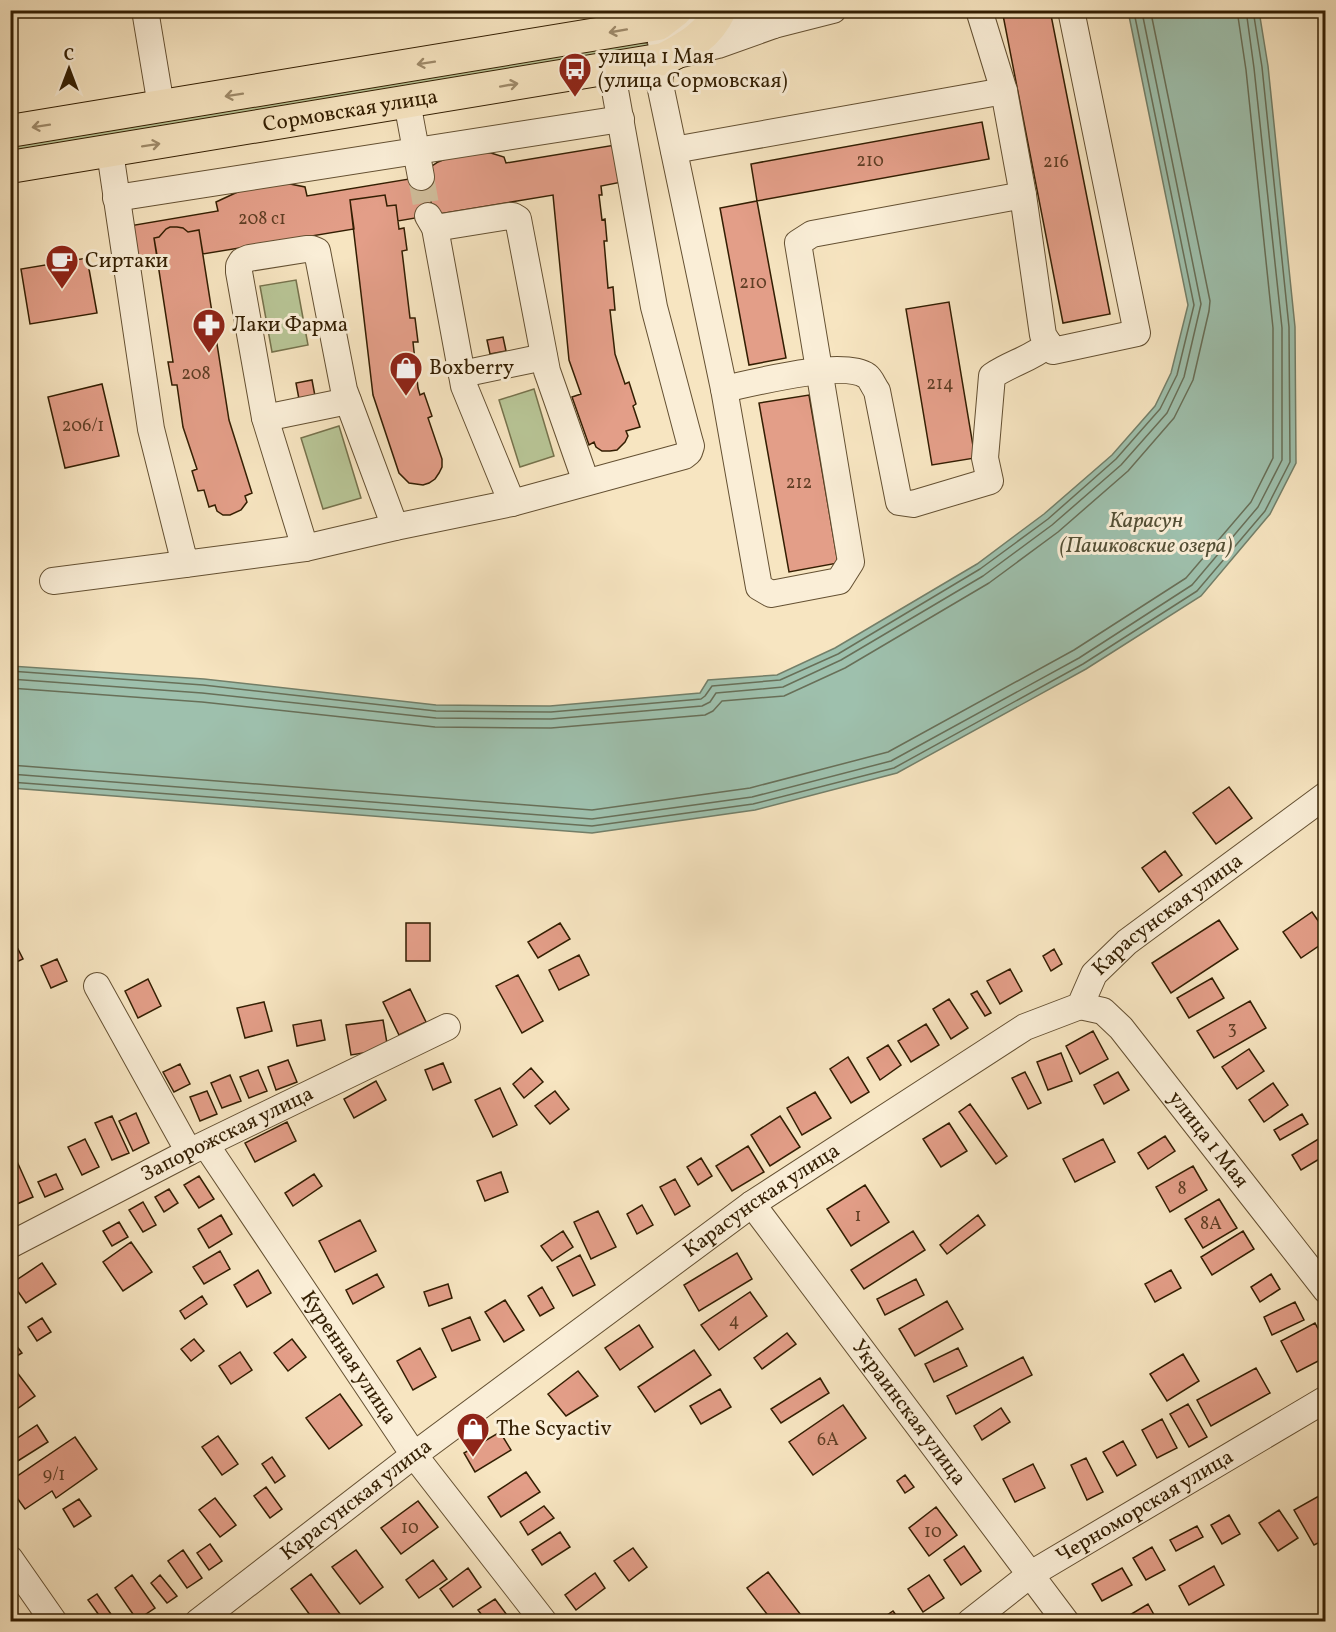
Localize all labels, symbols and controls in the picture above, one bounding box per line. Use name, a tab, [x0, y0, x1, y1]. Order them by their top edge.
one-way arrow	[609, 26, 629, 37]
north arrow	[39, 39, 99, 99]
place label: улица 1 Мая (улица Сормовская)	[598, 43, 788, 96]
text: С	[64, 45, 74, 67]
bus stop icon: улица 1 Мая (улица Сормовская)	[557, 51, 593, 98]
one-way arrow	[417, 58, 436, 69]
one-way arrow	[499, 79, 519, 90]
street label: Сормовская улица	[261, 82, 440, 140]
one-way arrow	[224, 89, 244, 100]
one-way arrow	[32, 121, 51, 132]
one-way arrow	[141, 139, 161, 150]
house number: 210	[856, 149, 884, 174]
house number: 216	[1043, 150, 1069, 175]
house number: 208 с1	[238, 207, 286, 232]
cafe icon: Сиртаки	[44, 243, 80, 290]
place label: Сиртаки	[85, 247, 169, 276]
house number: 210	[739, 271, 767, 296]
pharmacy icon: Лаки Фарма	[191, 307, 227, 354]
place label: Лаки Фарма	[232, 311, 348, 340]
shop icon: Boxberry	[388, 350, 424, 397]
place label: Boxberry	[429, 354, 515, 383]
house number: 208	[181, 362, 211, 387]
house number: 214	[926, 372, 954, 397]
house number: 206/1	[62, 414, 104, 439]
house number: 212	[786, 471, 812, 496]
water label: Карасун (Пашковские озера)	[1059, 506, 1233, 562]
street label: Карасунская улица	[1086, 847, 1249, 983]
house number: 3	[1227, 1017, 1237, 1042]
street label: Запорожская улица	[136, 1079, 318, 1189]
street label: улица 1 Мая	[1161, 1085, 1256, 1194]
street label: Карасунская улица	[677, 1136, 846, 1265]
house number: 8	[1177, 1177, 1187, 1202]
house number: 1	[855, 1204, 861, 1229]
house number: 8А	[1200, 1212, 1222, 1237]
street label: Куренная улица	[293, 1285, 404, 1430]
house number: 4	[729, 1309, 739, 1334]
street label: Украинская улица	[844, 1334, 973, 1492]
shop icon: The Scyactiv	[455, 1411, 491, 1458]
place label: The Scyactiv	[496, 1415, 612, 1444]
house number: 6А	[817, 1428, 839, 1453]
street label: Карасунская улица	[274, 1432, 438, 1567]
street label: Черноморская улица	[1051, 1442, 1239, 1570]
house number: 9/1	[43, 1463, 65, 1488]
house number: 10	[401, 1516, 419, 1541]
house number: 10	[924, 1520, 942, 1545]

